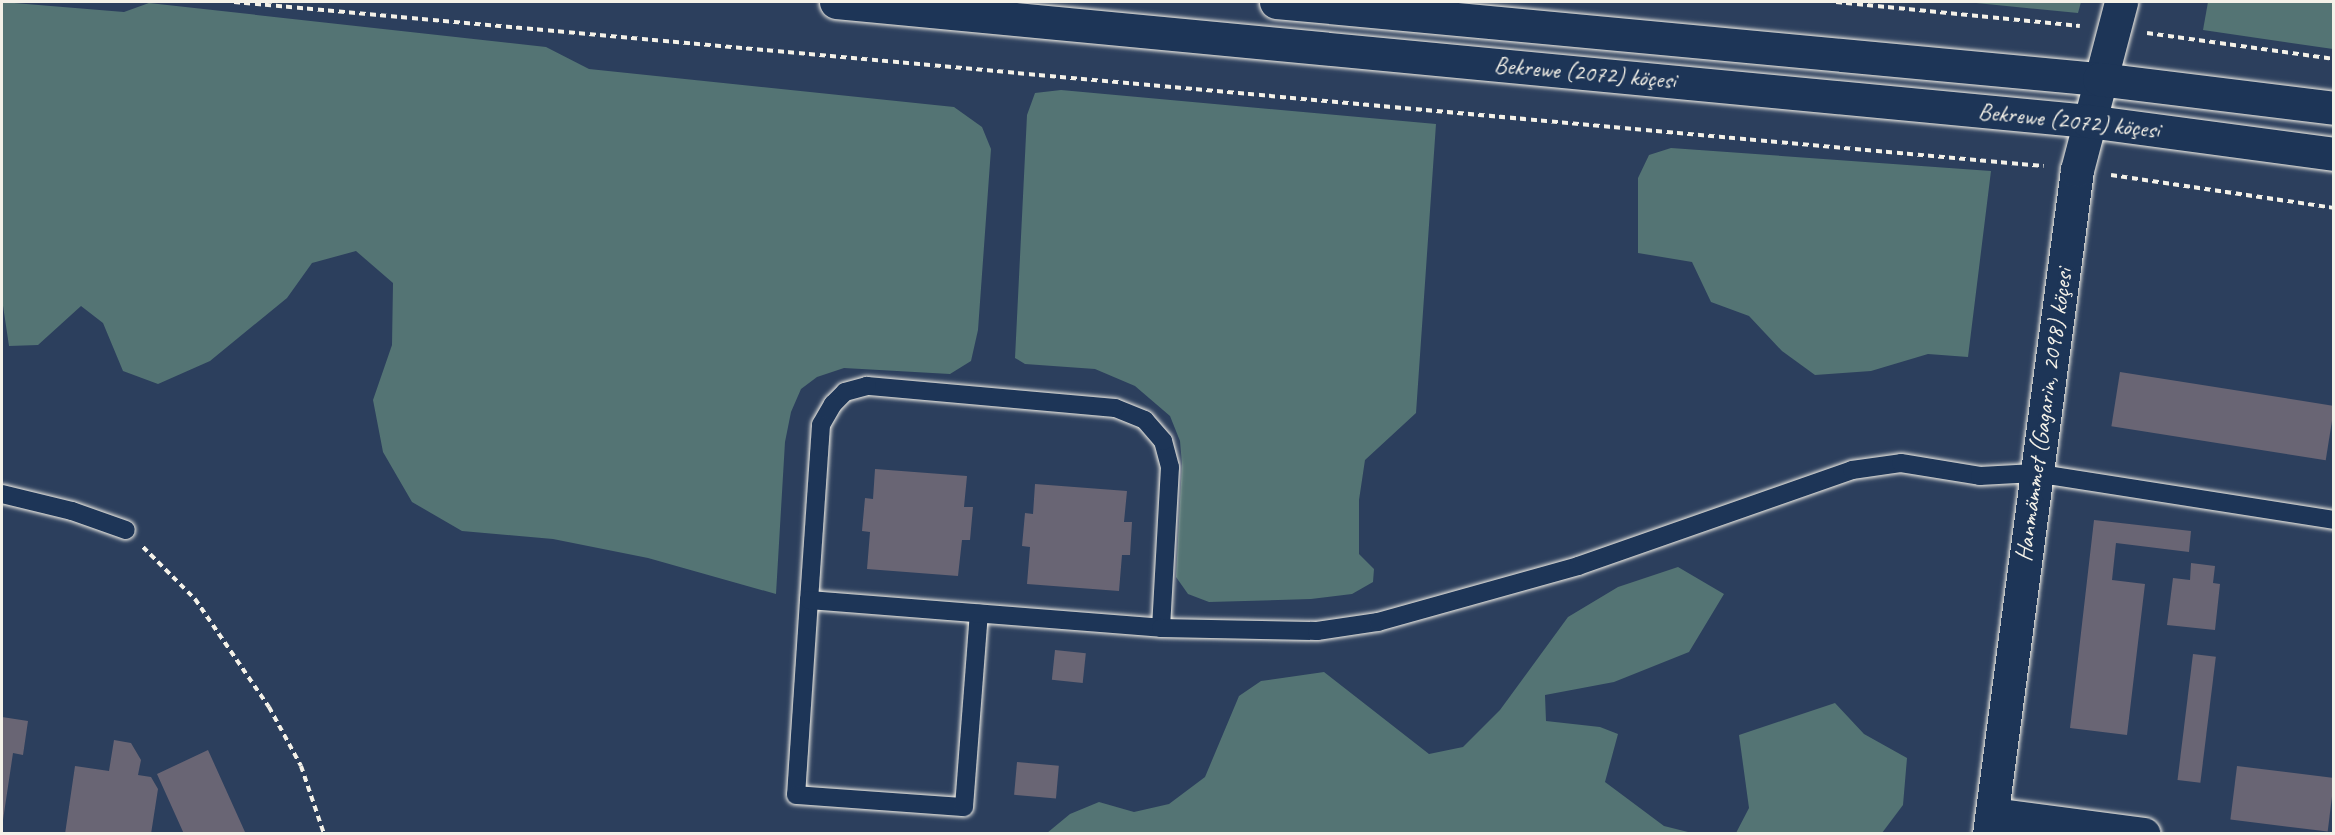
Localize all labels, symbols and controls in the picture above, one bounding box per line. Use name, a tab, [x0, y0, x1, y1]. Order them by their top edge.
street label: Bekrewe (2072) köçesi	[1493, 51, 1677, 95]
street label: Bekrewe (2072) köçesi	[1977, 97, 2161, 145]
street label: Hanmämmet (Gagarin, 2098) köçesi	[2009, 267, 2079, 563]

